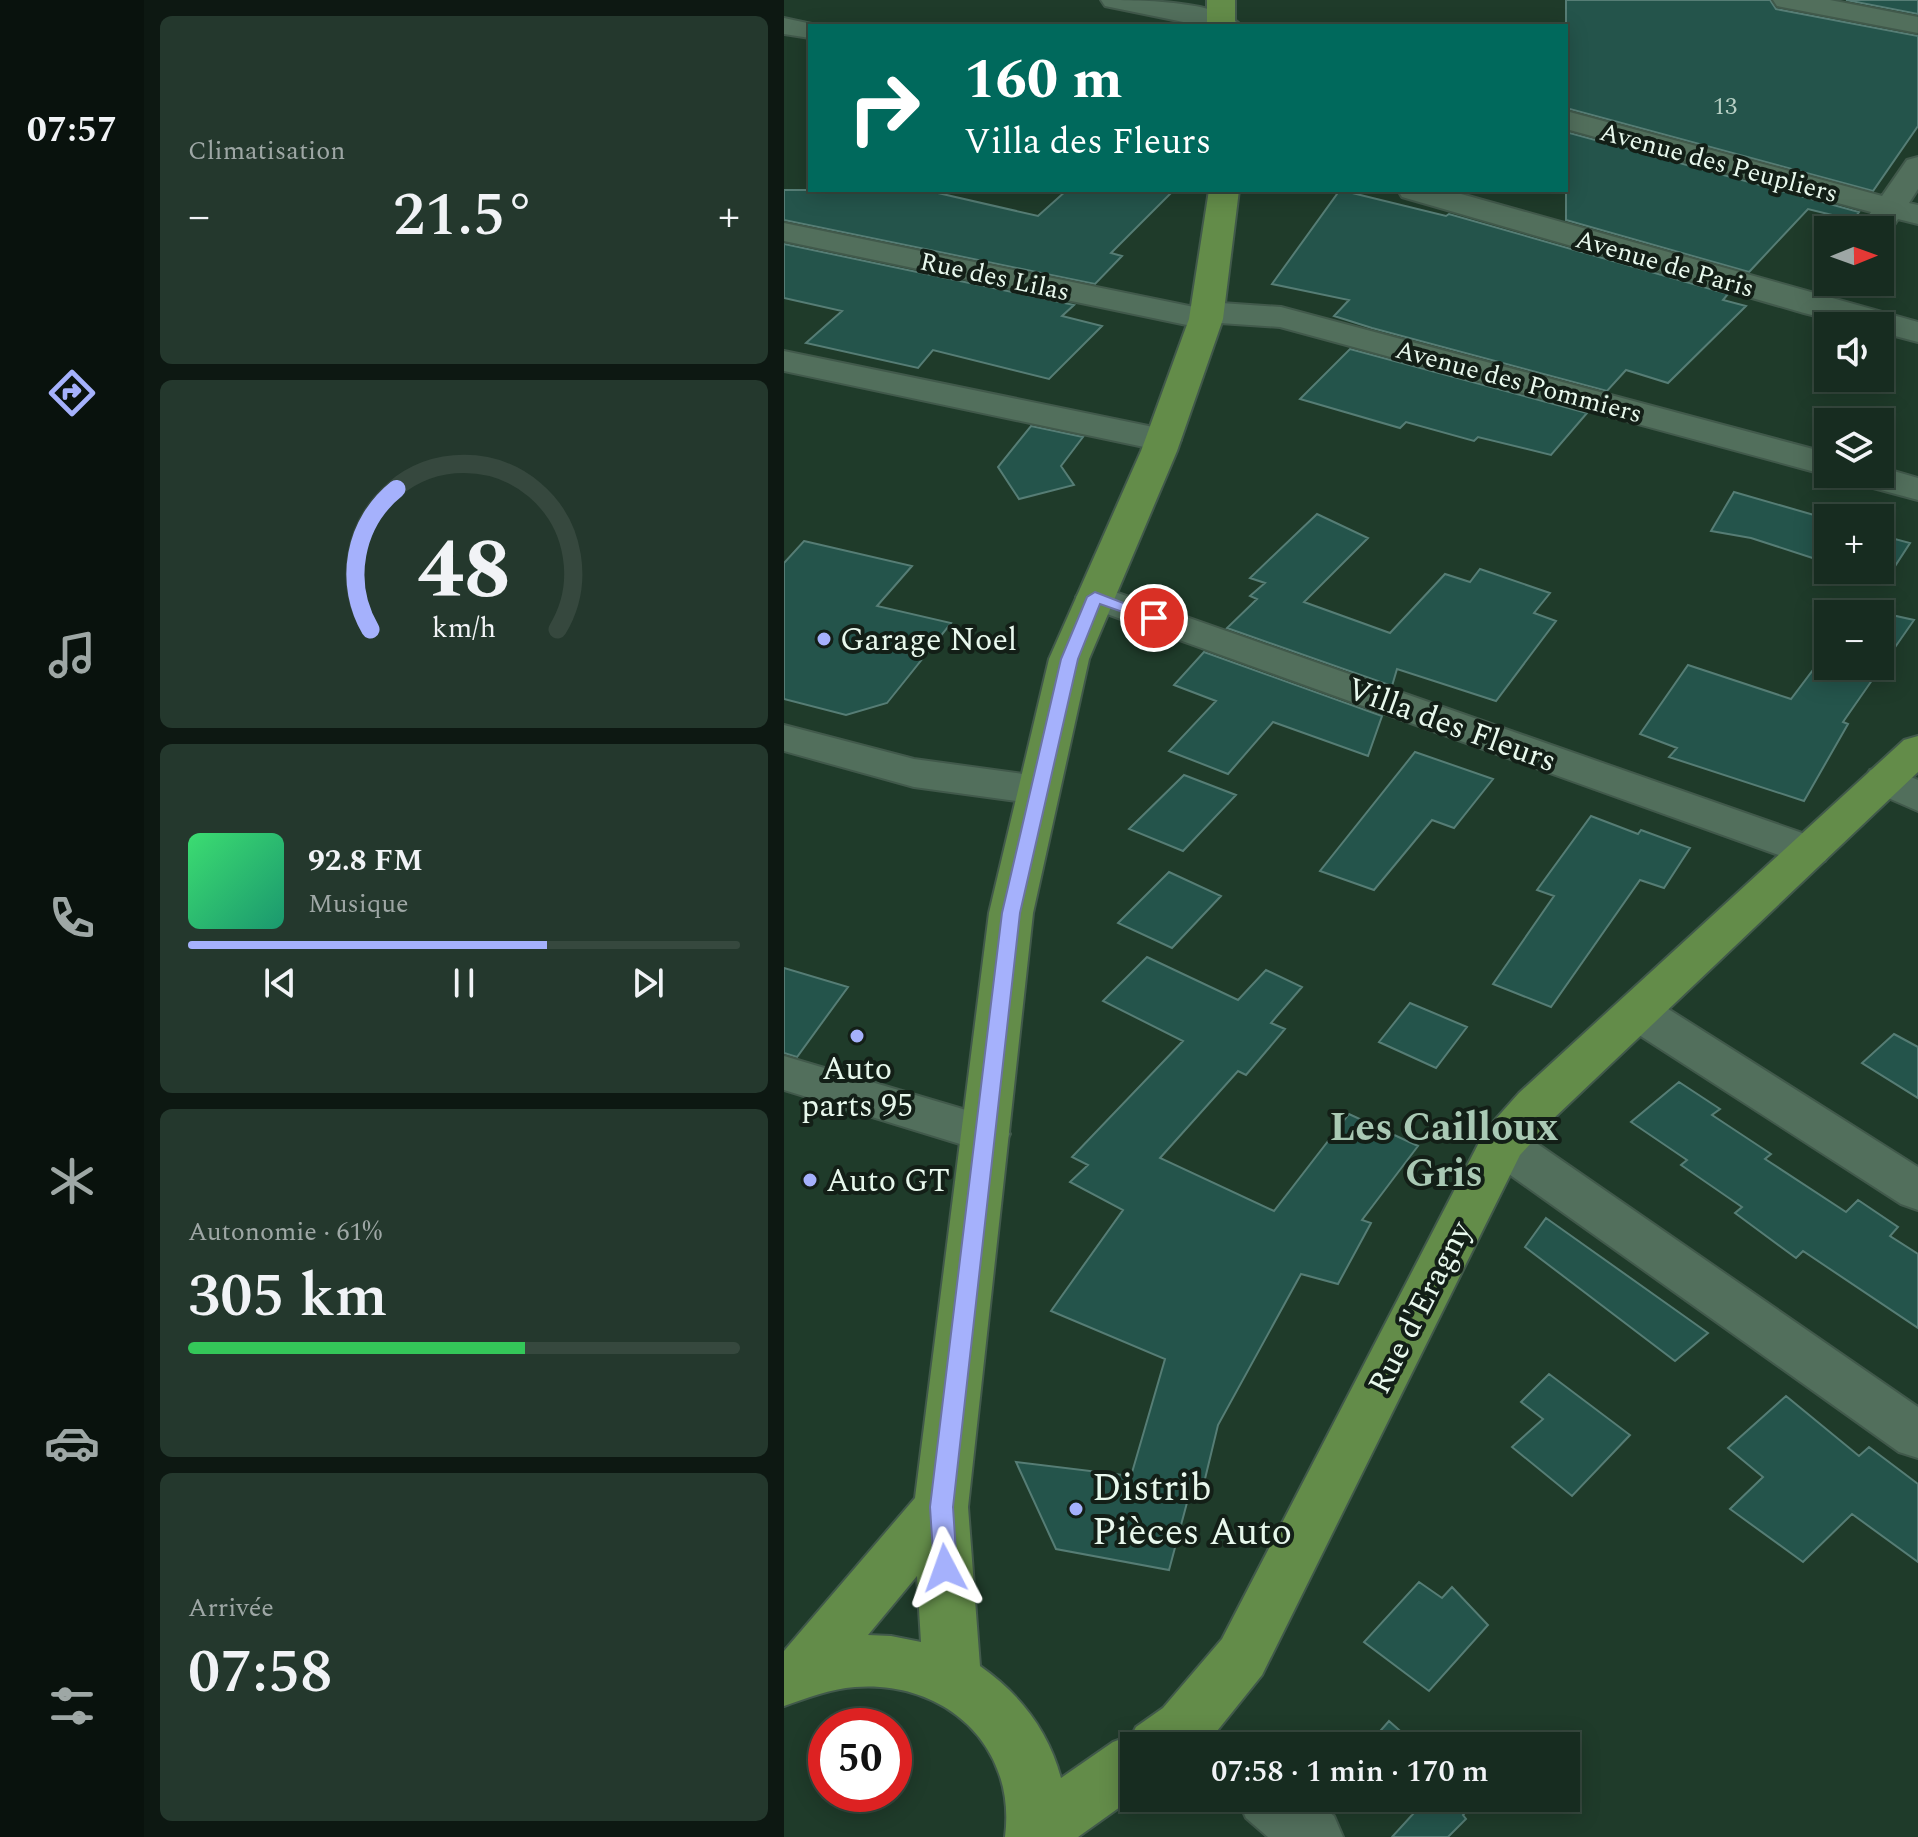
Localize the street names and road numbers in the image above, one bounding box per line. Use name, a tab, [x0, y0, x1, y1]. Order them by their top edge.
street label: Avenue des Peupliers	[1595, 112, 1842, 214]
street label: Avenue de Paris	[1571, 219, 1759, 309]
street label: Rue des Lilas	[916, 242, 1073, 312]
street label: Avenue des Pommiers	[1391, 330, 1647, 434]
street label: Villa des Fleurs	[1340, 665, 1563, 786]
street label: Rue d'Eragny	[1356, 1211, 1486, 1403]

